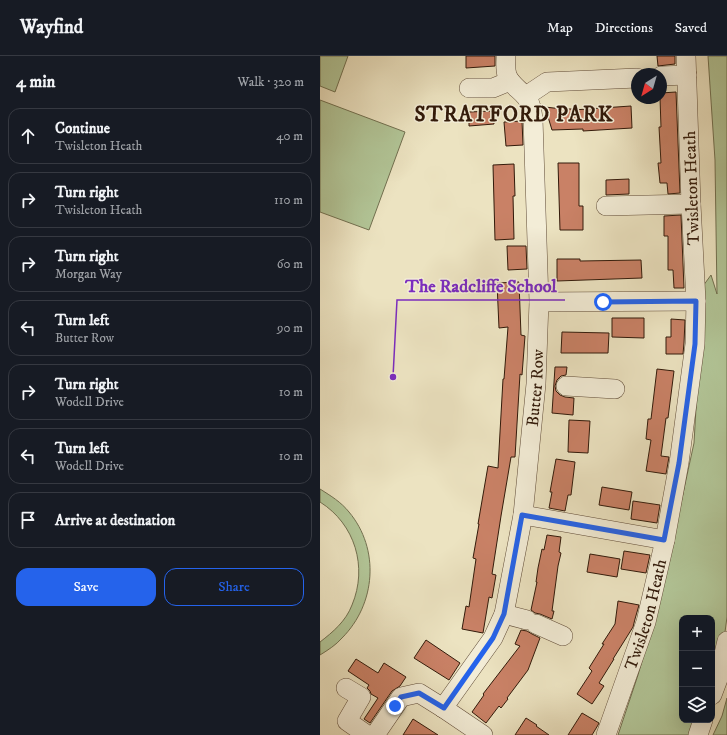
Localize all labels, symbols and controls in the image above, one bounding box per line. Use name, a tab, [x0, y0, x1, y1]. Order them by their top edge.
text: Wayfind	[20, 16, 83, 39]
text: Map	[547, 19, 573, 37]
text: Directions	[595, 19, 653, 37]
text: Saved	[675, 19, 707, 37]
north arrow	[631, 68, 667, 104]
text: 4 min	[16, 71, 55, 93]
text: Walk · 320 m	[238, 74, 304, 90]
district label: STRATFORD PARK	[414, 102, 614, 128]
text: Continue	[55, 119, 110, 138]
icon: ahead	[17, 125, 39, 147]
text: 40 m	[276, 128, 303, 144]
street label: Twisleton Heath	[679, 130, 705, 245]
text: Twisleton Heath	[55, 138, 142, 154]
text: Turn right	[55, 183, 118, 202]
icon: right	[17, 189, 39, 211]
text: 110 m	[274, 192, 303, 208]
text: Twisleton Heath	[55, 202, 142, 218]
text: Turn right	[55, 247, 118, 266]
icon: right	[17, 253, 39, 275]
text: 60 m	[277, 256, 303, 272]
text: Morgan Way	[55, 266, 122, 282]
callout: The Radcliffe School	[397, 270, 565, 300]
text: The Radcliffe School	[404, 276, 557, 298]
route start	[594, 293, 612, 311]
text: Turn left	[55, 311, 109, 330]
icon: left	[17, 317, 39, 339]
text: 90 m	[277, 320, 303, 336]
text: Butter Row	[55, 330, 114, 346]
street label: Butter Row	[522, 349, 549, 427]
text: Turn right	[55, 375, 118, 394]
icon: right	[17, 381, 39, 403]
text: 10 m	[279, 384, 303, 400]
text: Wodell Drive	[55, 394, 124, 410]
text: Turn left	[55, 439, 109, 458]
icon: left	[17, 445, 39, 467]
text: 10 m	[279, 448, 303, 464]
text: Wodell Drive	[55, 458, 124, 474]
icon: arrive	[17, 509, 39, 531]
text: Arrive at destination	[55, 511, 175, 530]
street label: Twisleton Heath	[620, 557, 672, 673]
button: Save	[16, 568, 156, 606]
button: Share	[164, 568, 304, 606]
map controls	[679, 615, 715, 723]
button: +	[679, 615, 715, 651]
button: −	[679, 651, 715, 687]
button: layers	[679, 687, 715, 723]
route end	[386, 697, 404, 715]

